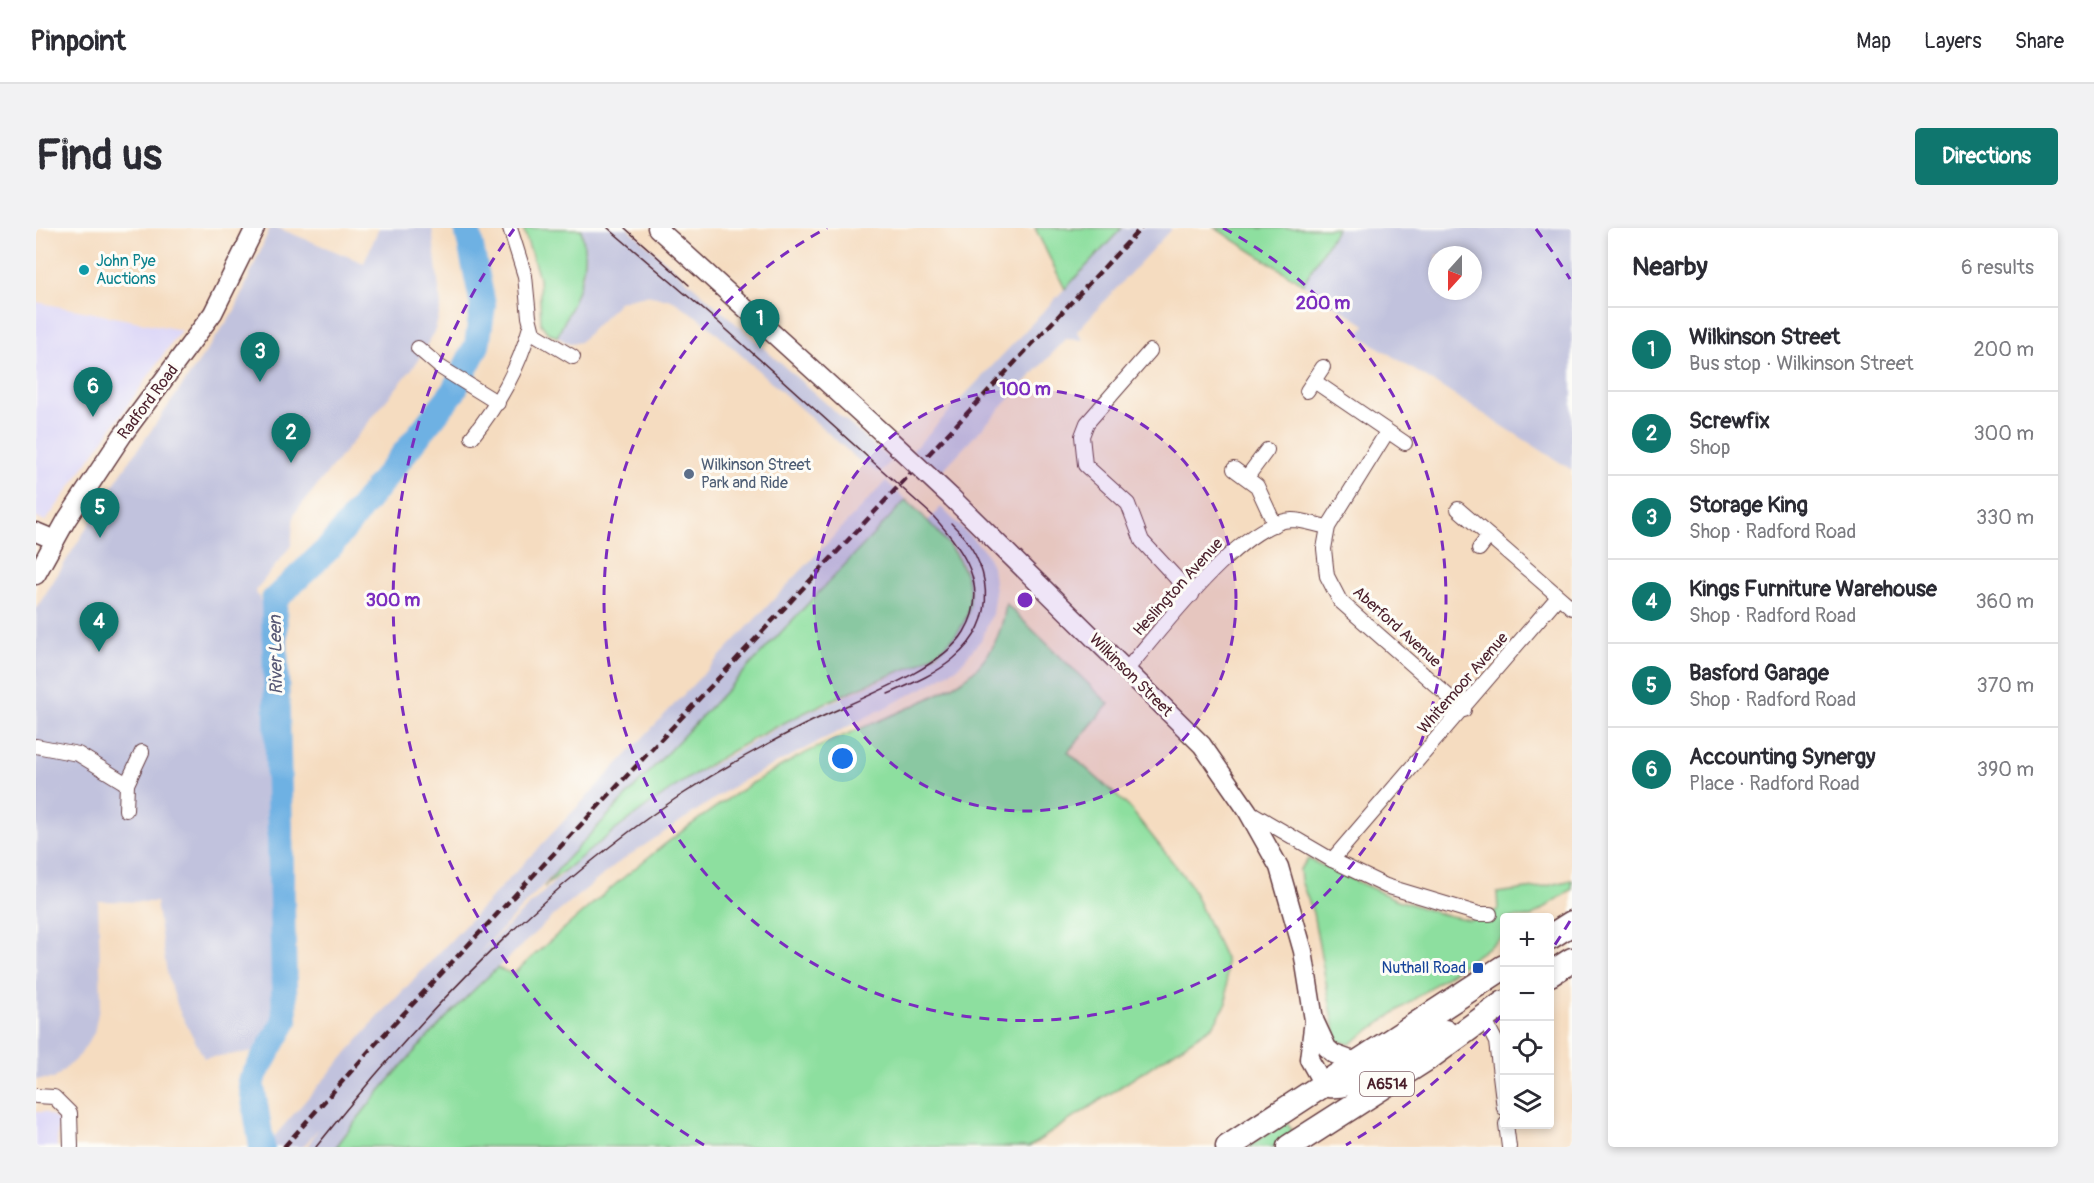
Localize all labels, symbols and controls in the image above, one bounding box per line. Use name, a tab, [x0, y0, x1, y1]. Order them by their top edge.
text: Pinpoint	[30, 24, 126, 59]
text: Map	[1856, 28, 1891, 55]
text: Layers	[1924, 28, 1982, 55]
text: Share	[2015, 28, 2064, 55]
button: Directions	[1915, 128, 2058, 185]
text: Find us	[36, 130, 162, 182]
north arrow	[1428, 246, 1482, 300]
place label: John Pye Auctions	[96, 251, 156, 289]
text: Nearby	[1632, 251, 1708, 283]
text: 6 results	[1961, 255, 2034, 280]
marker: John Pye Auctions	[77, 263, 91, 277]
text: 200 m	[1296, 292, 1350, 315]
pin: 1	[740, 300, 780, 349]
text: Wilkinson Street	[1689, 323, 1840, 351]
pin: 3	[240, 332, 280, 382]
text: 1	[1648, 337, 1655, 362]
text: 200 m	[1973, 337, 2034, 362]
text: Bus stop · Wilkinson Street	[1689, 351, 1914, 376]
street label: Radford Road	[113, 361, 183, 443]
pin: 6	[74, 368, 112, 417]
text: 100 m	[999, 378, 1051, 401]
text: Screwfix	[1689, 407, 1770, 435]
pin: 2	[272, 414, 310, 463]
text: 2	[1646, 421, 1657, 446]
text: 300 m	[1973, 421, 2034, 446]
text: Shop	[1689, 435, 1730, 460]
place label: Wilkinson Street Park and Ride	[701, 455, 811, 493]
marker: Wilkinson Street Park and Ride	[682, 467, 696, 481]
pin: 5	[80, 488, 120, 538]
text: Storage King	[1689, 491, 1808, 519]
text: 3	[1646, 505, 1657, 530]
text: 330 m	[1976, 505, 2034, 530]
text: Shop · Radford Road	[1689, 519, 1856, 544]
street label: Heslington Avenue	[1129, 534, 1227, 640]
text: Kings Furniture Warehouse	[1689, 575, 1937, 603]
street label: Aberford Avenue	[1349, 582, 1445, 672]
text: 300 m	[366, 589, 420, 612]
text: 4	[1646, 589, 1657, 614]
text: 360 m	[1975, 589, 2034, 614]
centre of rings	[1015, 590, 1035, 610]
pin: 4	[80, 602, 118, 652]
text: Shop · Radford Road	[1689, 603, 1856, 628]
water label: River Leen	[264, 614, 288, 695]
street label: Whitemoor Avenue	[1413, 628, 1513, 738]
street label: Wilkinson Street	[1085, 629, 1177, 721]
text: Basford Garage	[1689, 659, 1829, 687]
text: 5	[1646, 673, 1657, 698]
text: 370 m	[1977, 673, 2034, 698]
text: Shop · Radford Road	[1689, 687, 1856, 712]
text: Accounting Synergy	[1689, 743, 1875, 771]
your location	[828, 744, 857, 773]
text: 6	[1646, 757, 1657, 782]
text: 390 m	[1977, 757, 2034, 782]
text: Place · Radford Road	[1689, 771, 1860, 796]
map controls	[1500, 913, 1554, 1129]
button: +	[1500, 913, 1554, 967]
place label: Nuthall Road	[1382, 958, 1466, 978]
marker: Nuthall Road	[1471, 961, 1485, 975]
button: −	[1500, 967, 1554, 1021]
button: locate	[1500, 1021, 1554, 1075]
road number: A6514	[1360, 1072, 1414, 1096]
button: layers	[1500, 1075, 1554, 1129]

